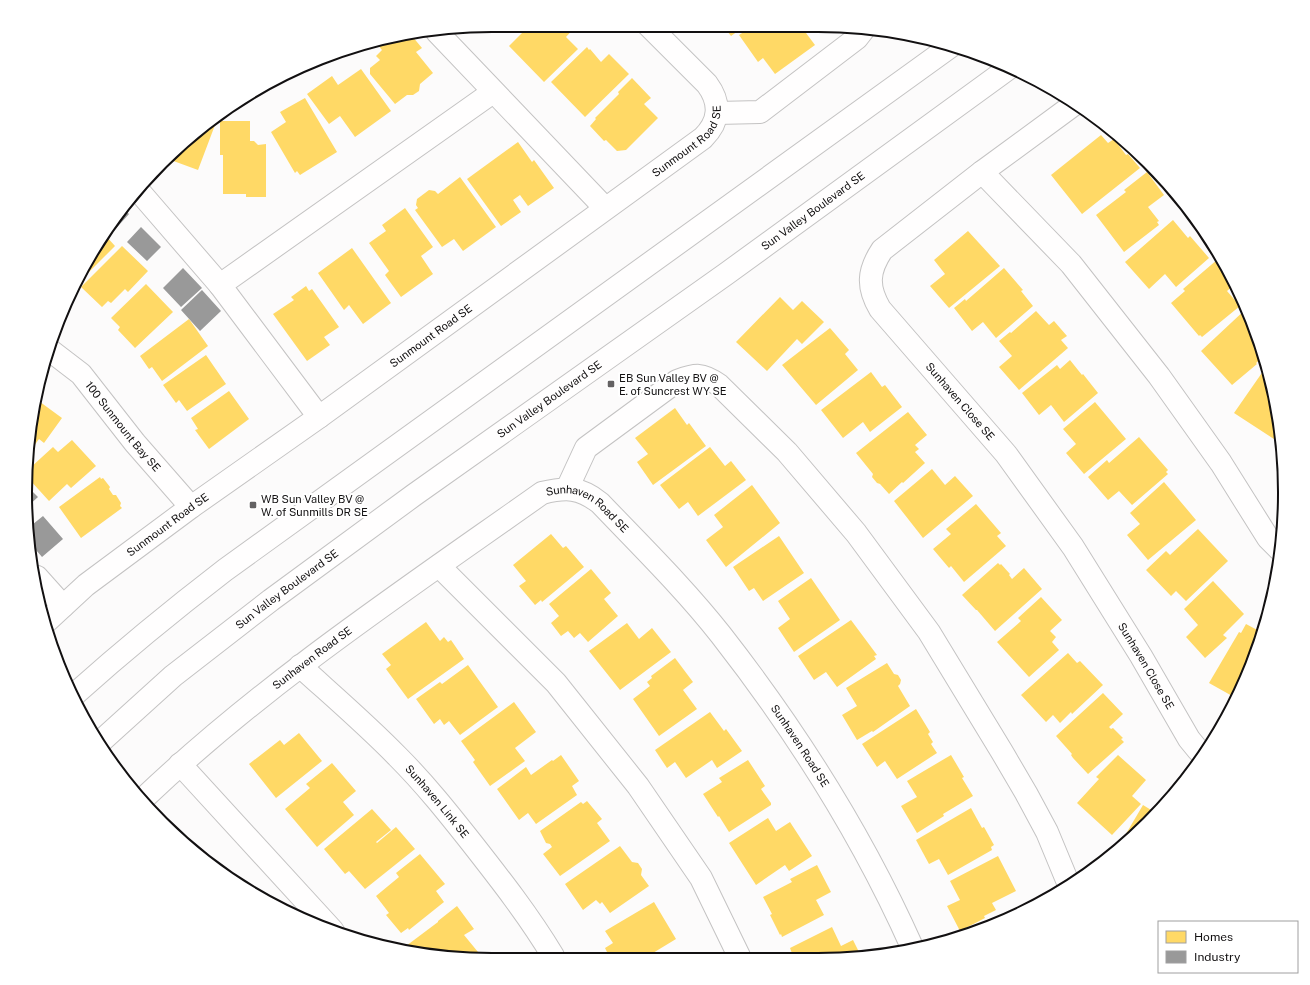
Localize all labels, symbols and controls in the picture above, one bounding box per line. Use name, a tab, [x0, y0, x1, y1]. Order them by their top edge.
street label: Sunmount Road SE	[650, 105, 723, 179]
street label: Sun Valley Boulevard SE	[759, 169, 867, 252]
street label: Sunmount Road SE	[387, 302, 474, 370]
street label: Sun Valley Boulevard SE	[495, 358, 604, 440]
street label: Sunhaven Close SE	[923, 360, 997, 443]
place label: EB Sun Valley BV @ E. of Suncrest WY SE	[619, 372, 727, 397]
street label: 100 Sunmount Bay SE	[83, 379, 163, 474]
marker: EB Sun Valley BV @ E. of Suncrest WY SE	[606, 379, 616, 389]
street label: Sunhaven Road SE	[545, 483, 631, 535]
street label: Sunmount Road SE	[124, 491, 211, 559]
place label: WB Sun Valley BV @ W. of Sunmills DR SE	[261, 493, 368, 518]
marker: WB Sun Valley BV @ W. of Sunmills DR SE	[248, 500, 258, 510]
street label: Sun Valley Boulevard SE	[233, 547, 341, 631]
street label: Sunhaven Close SE	[1116, 620, 1177, 712]
street label: Sunhaven Road SE	[270, 624, 354, 692]
street label: Sunhaven Road SE	[769, 702, 832, 789]
street label: Sunhaven Link SE	[403, 762, 471, 840]
legend	[1158, 921, 1298, 973]
text: Homes	[1194, 930, 1233, 944]
text: Industry	[1194, 950, 1241, 964]

